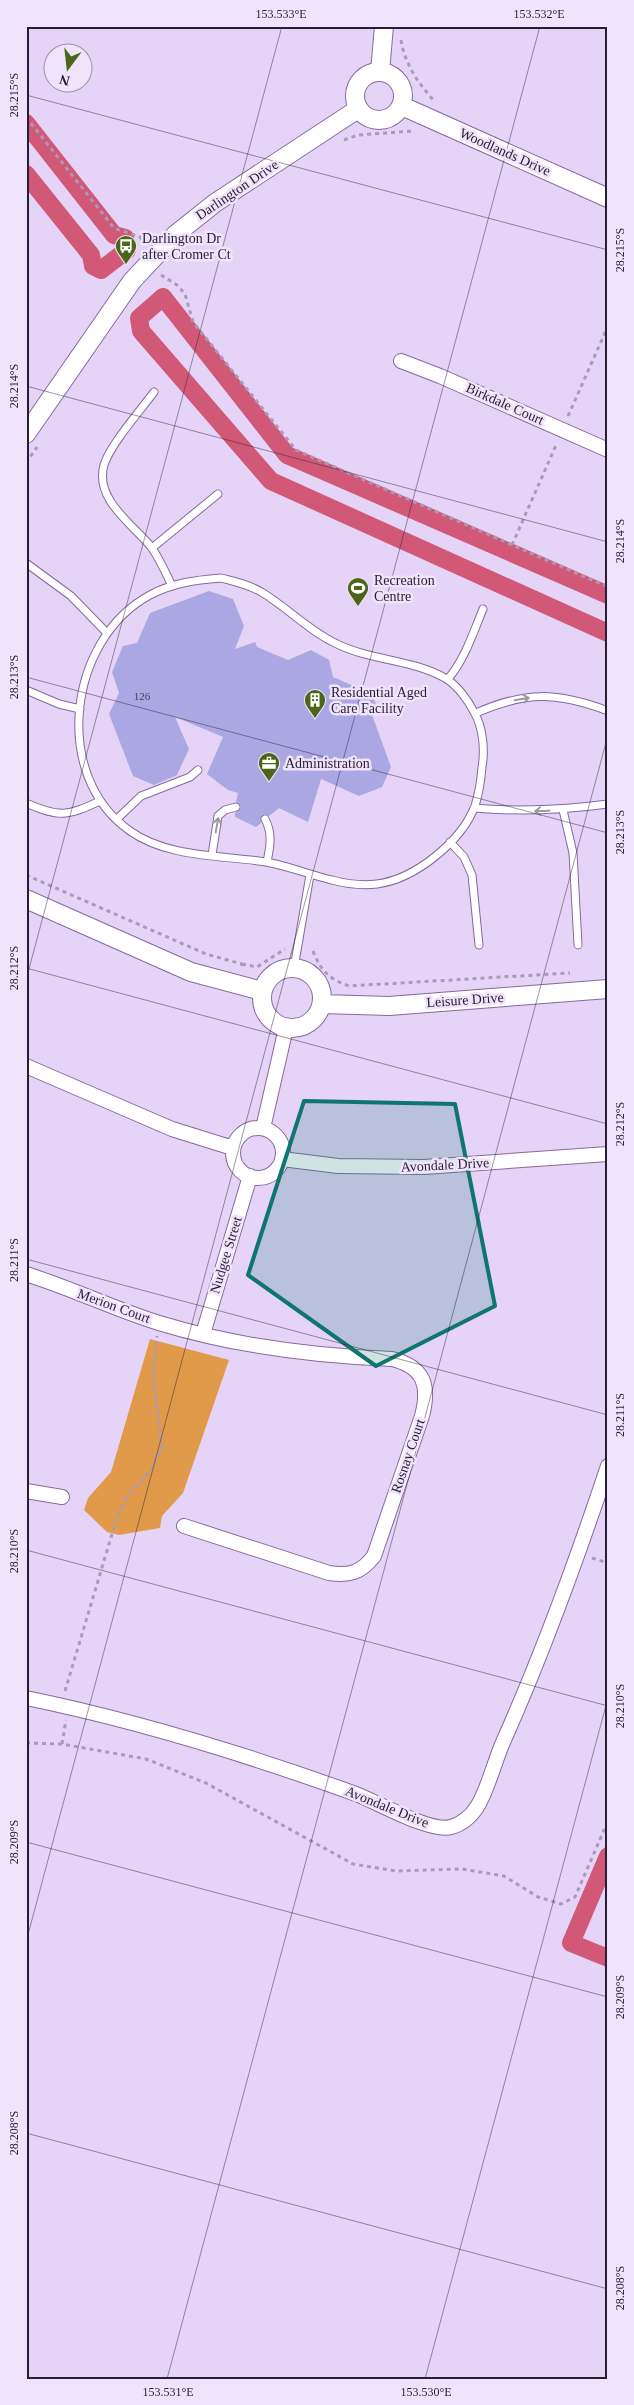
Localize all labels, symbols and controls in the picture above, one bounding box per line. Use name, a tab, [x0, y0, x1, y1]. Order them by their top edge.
text: 153.533°E	[255, 7, 307, 21]
text: 153.532°E	[513, 7, 565, 21]
north arrow	[42, 42, 92, 92]
text: N	[58, 72, 72, 89]
text: 28.215°S	[7, 73, 21, 117]
street label: Woodlands Drive	[457, 125, 553, 179]
street label: Darlington Drive	[193, 157, 281, 223]
text: 28.215°S	[613, 228, 627, 272]
place label: Darlington Dr after Cromer Ct	[142, 231, 231, 262]
bus stop icon: Darlington Dr after Cromer Ct	[114, 234, 138, 265]
text: 28.214°S	[7, 364, 21, 408]
street label: Birkdale Court	[464, 380, 546, 428]
text: 28.214°S	[613, 519, 627, 563]
place label: Recreation Centre	[374, 573, 435, 604]
sports icon: Recreation Centre	[346, 576, 370, 607]
text: 28.213°S	[7, 655, 21, 699]
place label: Residential Aged Care Facility	[331, 685, 427, 716]
building icon: Residential Aged Care Facility	[303, 688, 327, 719]
house number: 126	[134, 690, 151, 702]
one-way arrow	[514, 693, 530, 703]
office icon: Administration	[257, 751, 281, 782]
place label: Administration	[285, 756, 370, 771]
one-way arrow	[534, 806, 550, 815]
text: 28.213°S	[613, 810, 627, 854]
one-way arrow	[212, 818, 222, 834]
text: 28.212°S	[7, 946, 21, 990]
street label: Leisure Drive	[426, 990, 504, 1010]
text: 28.212°S	[613, 1102, 627, 1146]
street label: Avondale Drive	[400, 1155, 490, 1175]
street label: Nudgee Street	[207, 1215, 245, 1295]
text: 28.211°S	[7, 1238, 21, 1282]
street label: Merion Court	[75, 1286, 153, 1326]
text: 28.211°S	[613, 1393, 627, 1437]
street label: Rosnay Court	[388, 1417, 428, 1495]
text: 28.210°S	[7, 1529, 21, 1573]
text: 28.210°S	[613, 1684, 627, 1728]
street label: Avondale Drive	[343, 1783, 431, 1831]
text: 28.209°S	[7, 1820, 21, 1864]
text: 28.209°S	[613, 1975, 627, 2019]
text: 28.208°S	[7, 2111, 21, 2155]
text: 28.208°S	[613, 2266, 627, 2310]
text: 153.531°E	[142, 2385, 194, 2399]
text: 153.530°E	[400, 2385, 452, 2399]

